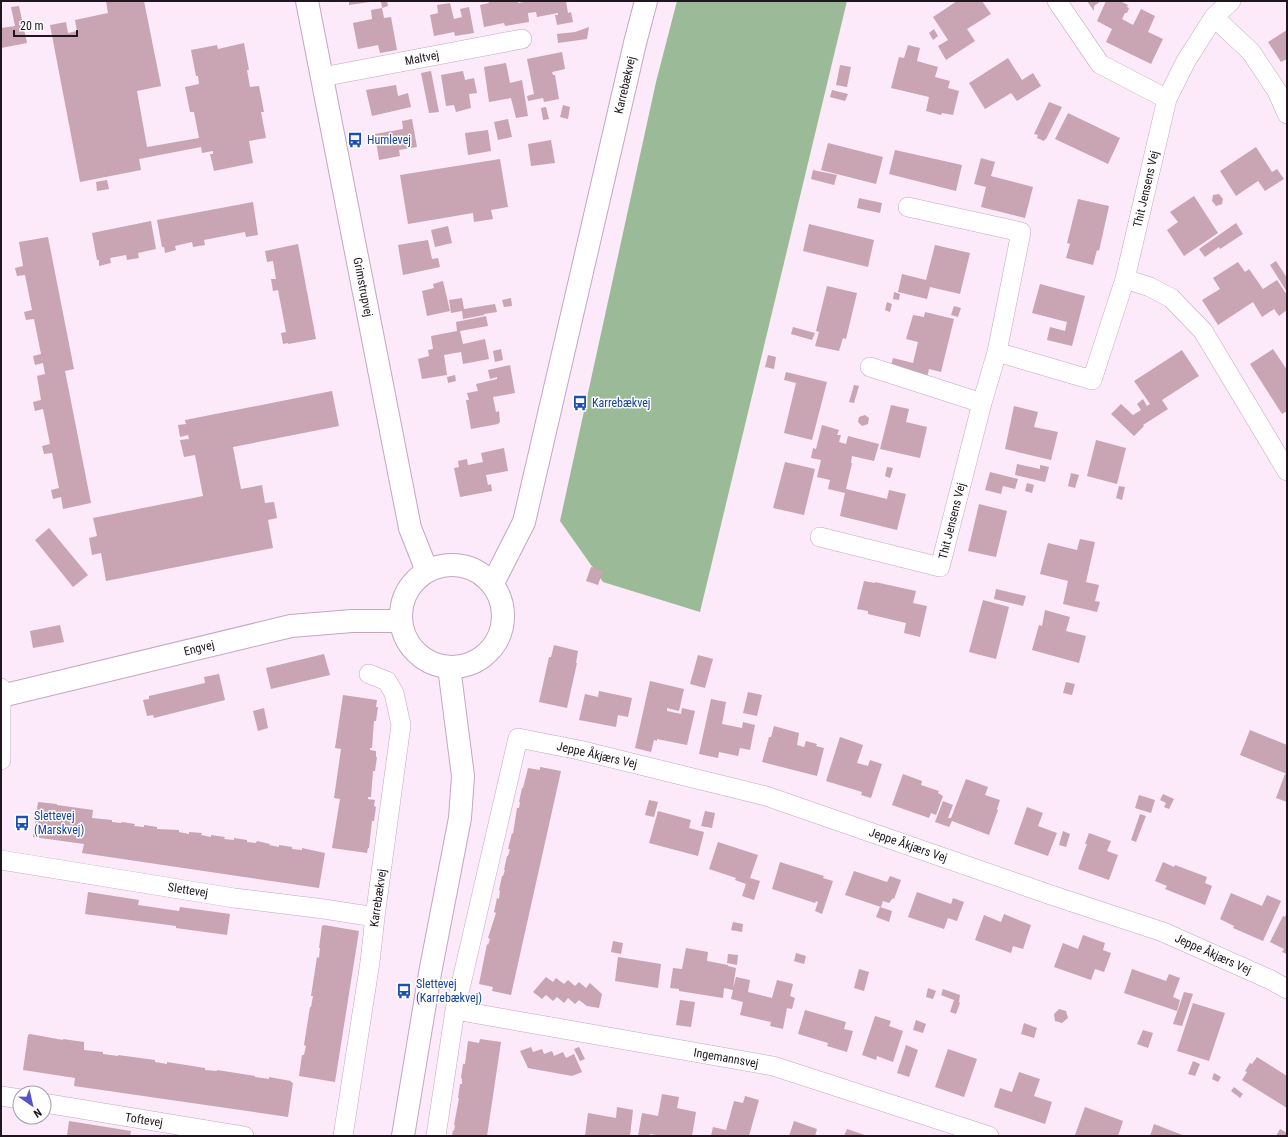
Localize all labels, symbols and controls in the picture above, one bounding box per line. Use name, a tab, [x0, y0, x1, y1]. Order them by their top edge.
scale bar	[14, 12, 77, 38]
text: 20 m	[20, 19, 44, 33]
street label: Maltvej	[404, 48, 440, 68]
street label: Karrebækvej	[612, 55, 638, 115]
bus stop icon: Humlevej	[346, 131, 364, 149]
place label: Humlevej	[367, 133, 411, 147]
street label: Thit Jensens Vej	[1130, 149, 1162, 229]
street label: Grimstrupvej	[350, 256, 376, 318]
bus stop icon: Karrebækvej	[571, 394, 589, 412]
place label: Karrebækvej	[592, 396, 651, 410]
street label: Thit Jensens Vej	[936, 481, 968, 561]
street label: Engvej	[182, 637, 216, 659]
street label: Jeppe Åkjærs Vej	[555, 737, 639, 771]
place label: Slettevej (Marskvej)	[34, 809, 84, 837]
bus stop icon: Slettevej (Marskvej)	[13, 814, 31, 832]
street label: Jeppe Åkjærs Vej	[867, 823, 950, 865]
street label: Karrebækvej	[367, 868, 389, 928]
street label: Slettevej	[167, 880, 209, 900]
street label: Jeppe Åkjærs Vej	[1173, 929, 1254, 977]
place label: Slettevej (Karrebækvej)	[416, 977, 482, 1005]
bus stop icon: Slettevej (Karrebækvej)	[395, 982, 413, 1000]
street label: Ingemannsvej	[692, 1045, 760, 1071]
north arrow	[12, 1085, 52, 1125]
text: N	[31, 1106, 44, 1120]
street label: Toftevej	[124, 1110, 164, 1130]

